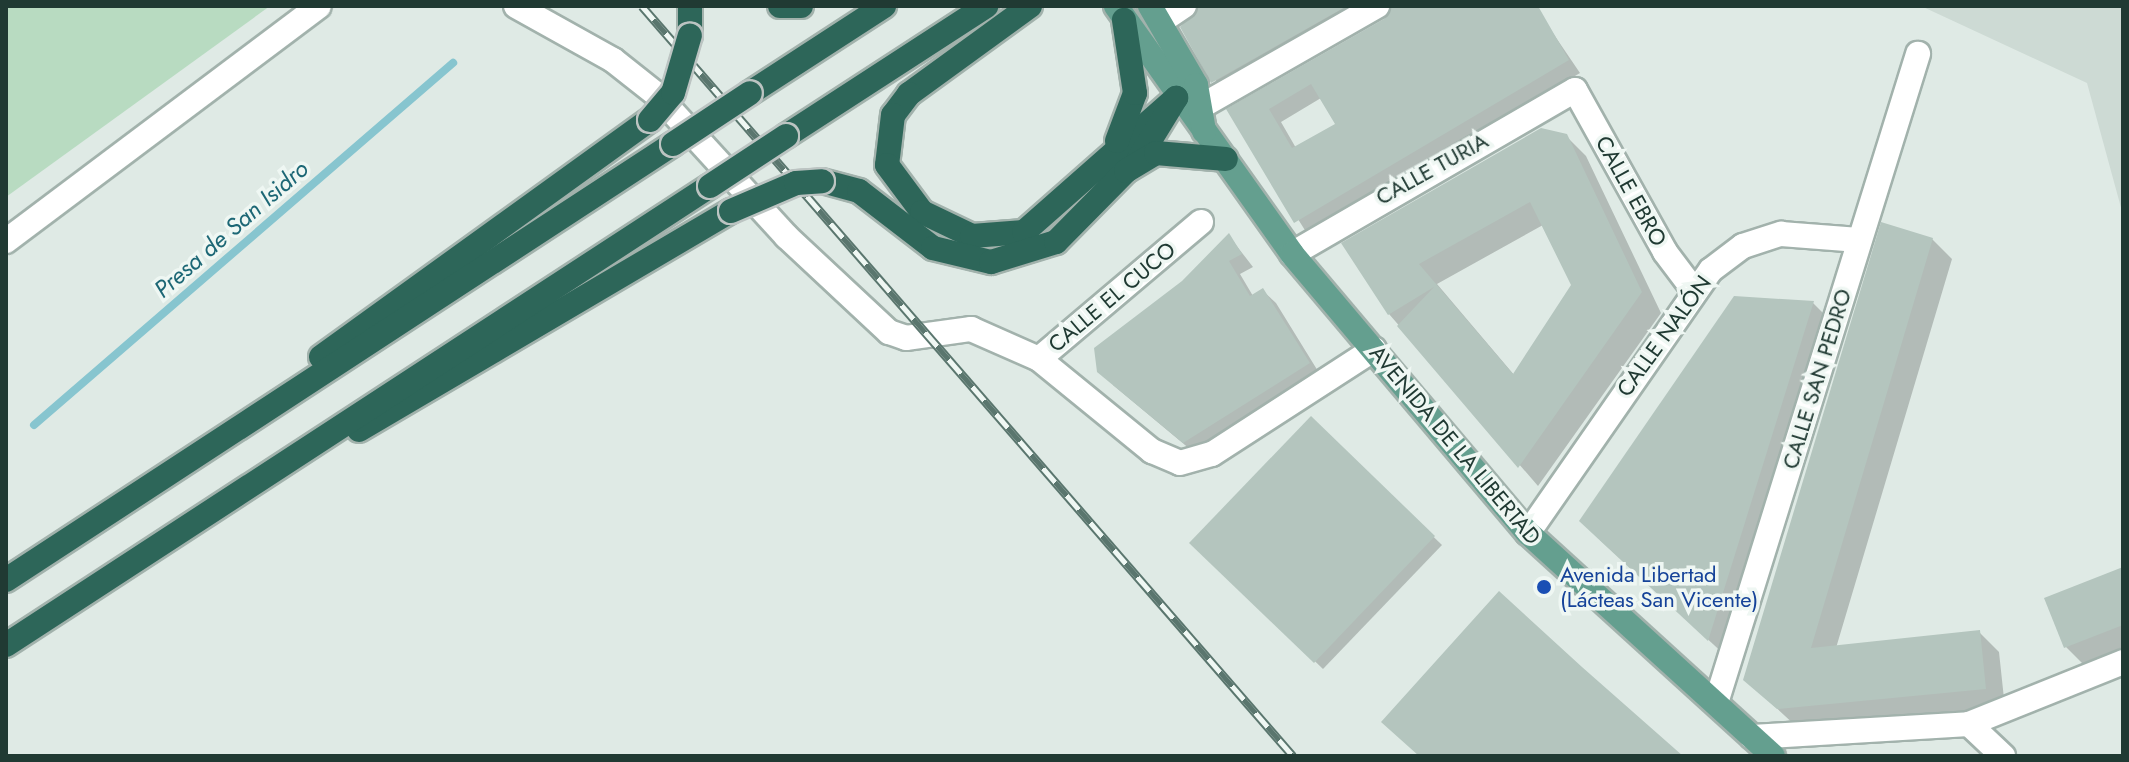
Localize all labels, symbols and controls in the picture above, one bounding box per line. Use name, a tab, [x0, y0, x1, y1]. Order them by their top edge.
street label: CALLE TURIA	[1371, 127, 1493, 211]
street label: CALLE EBRO	[1590, 131, 1672, 251]
water label: Presa de San Isidro	[148, 154, 314, 304]
street label: CALLE EL CUCO	[1043, 236, 1181, 358]
street label: CALLE NALÓN	[1611, 270, 1717, 402]
street label: CALLE SAN PEDRO	[1777, 286, 1857, 472]
street label: AVENIDA DE LA LIBERTAD	[1364, 340, 1546, 550]
place label: Avenida Libertad (Lácteas San Vicente)	[1560, 561, 1758, 612]
marker: Avenida Libertad (Lácteas San Vicente)	[1535, 578, 1553, 596]

